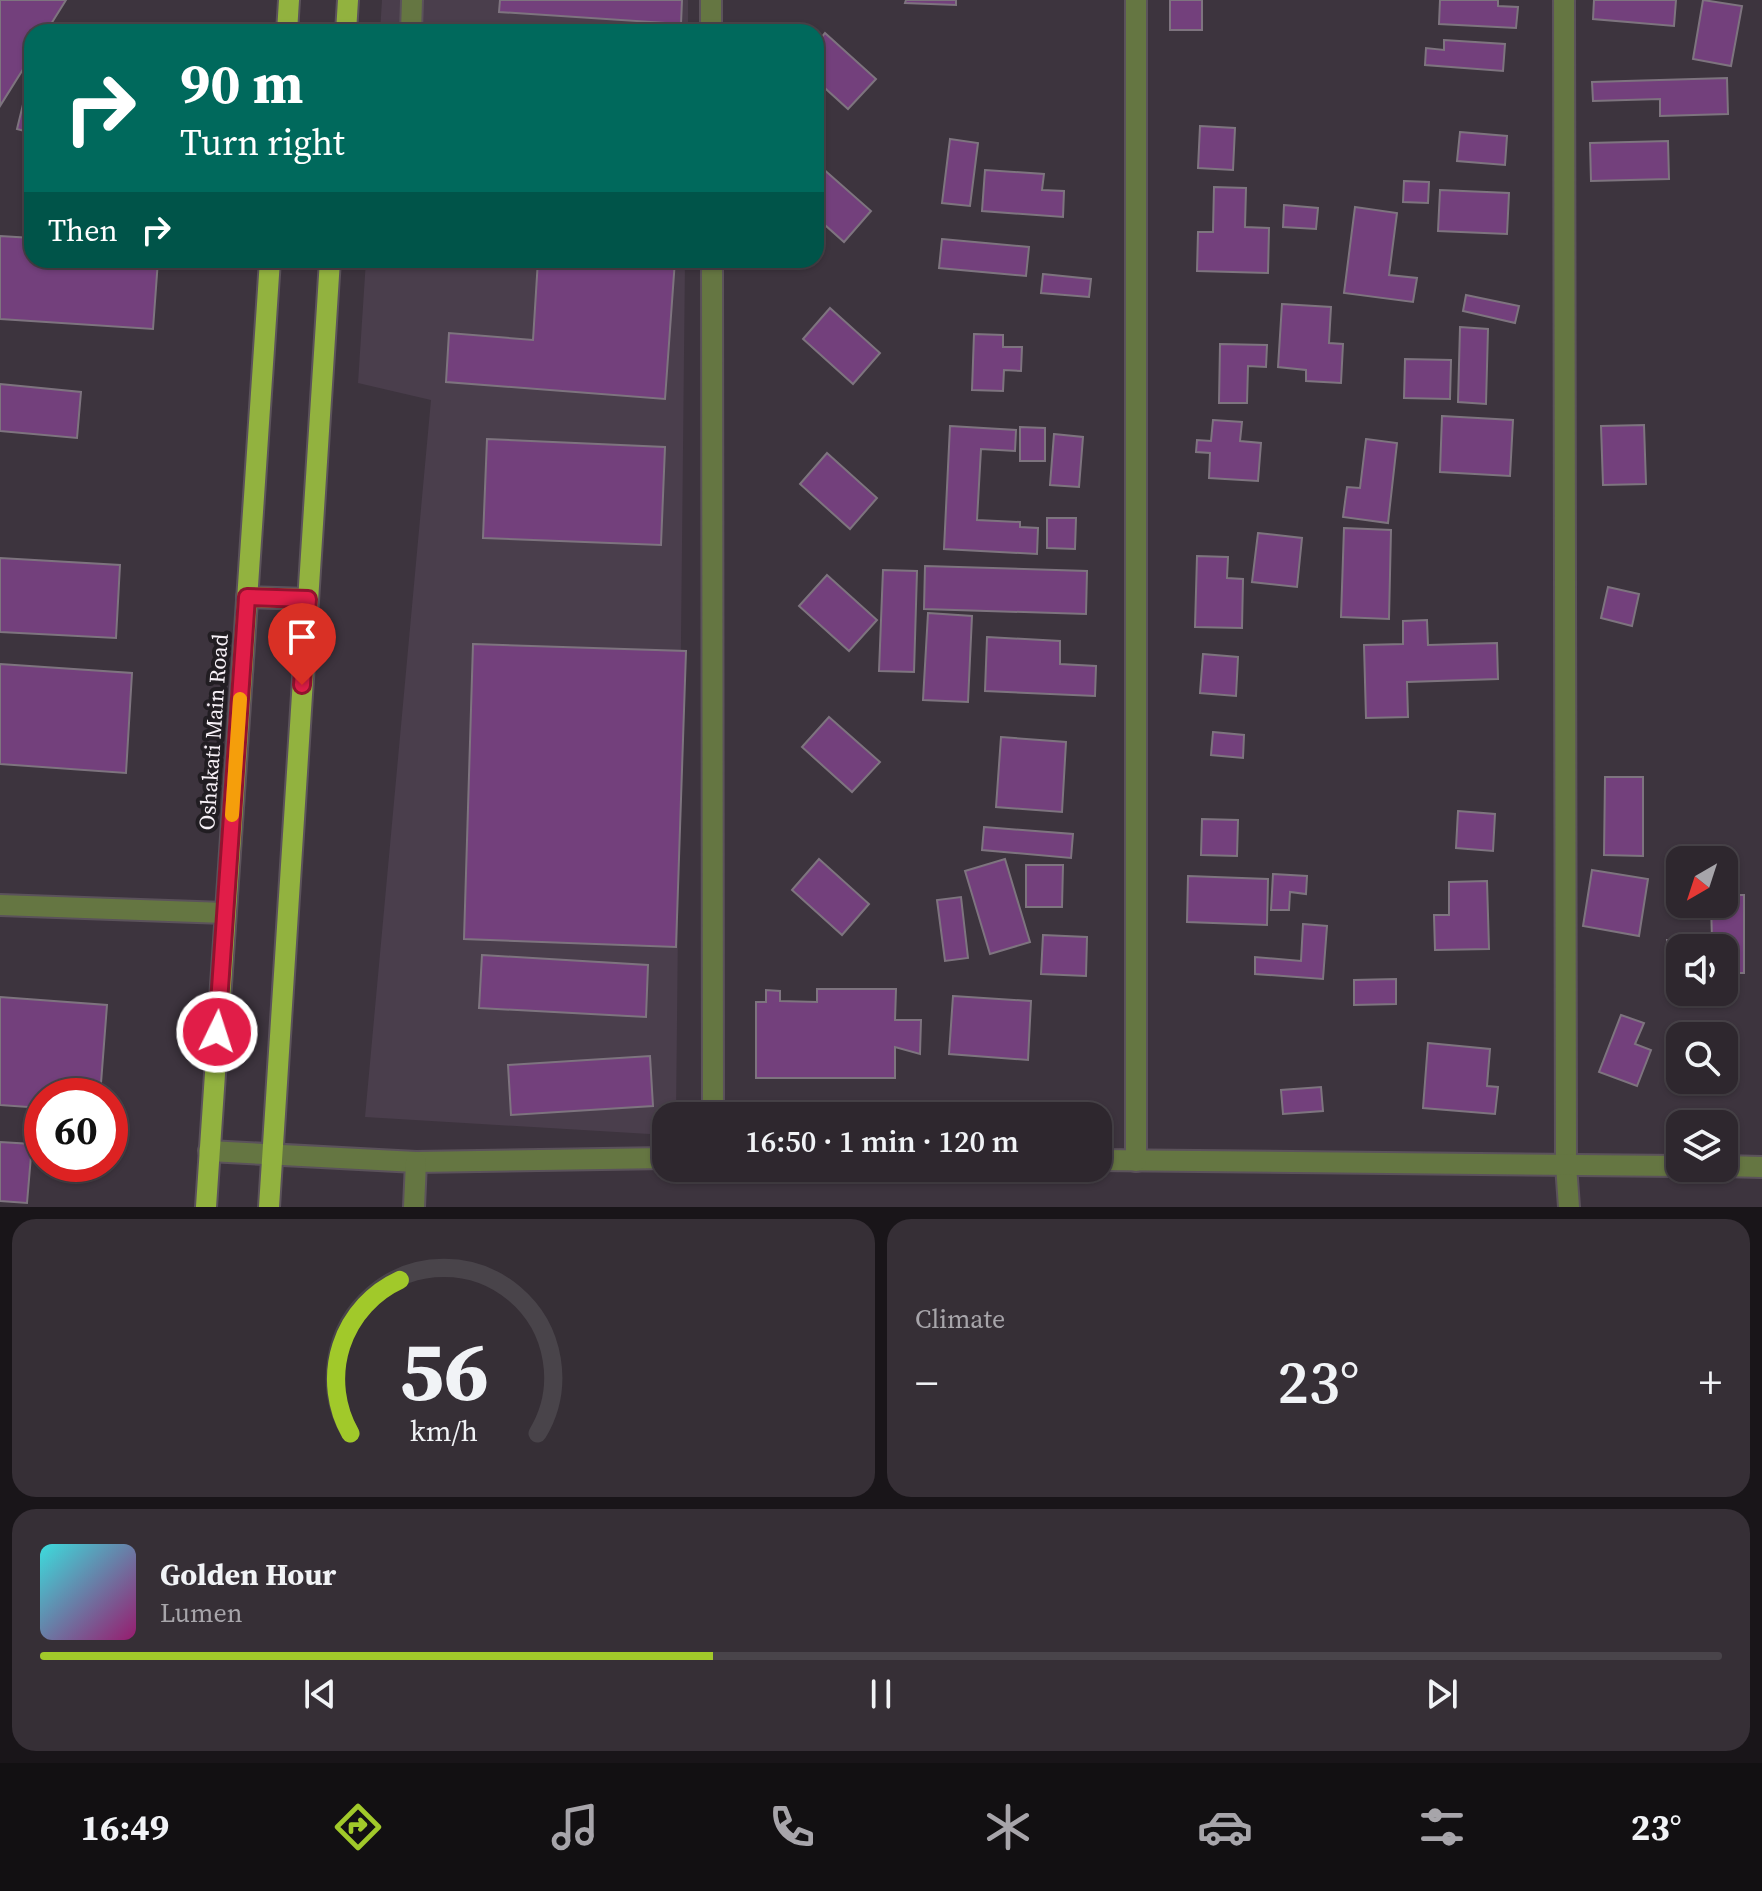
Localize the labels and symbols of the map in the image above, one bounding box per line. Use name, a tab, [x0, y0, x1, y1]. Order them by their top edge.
pin	[268, 603, 336, 685]
street label: Oshakati Main Road	[191, 632, 235, 831]
north arrow	[1666, 846, 1738, 918]
position arrow	[175, 990, 259, 1074]
speed limit sign: 60	[24, 1078, 128, 1182]

